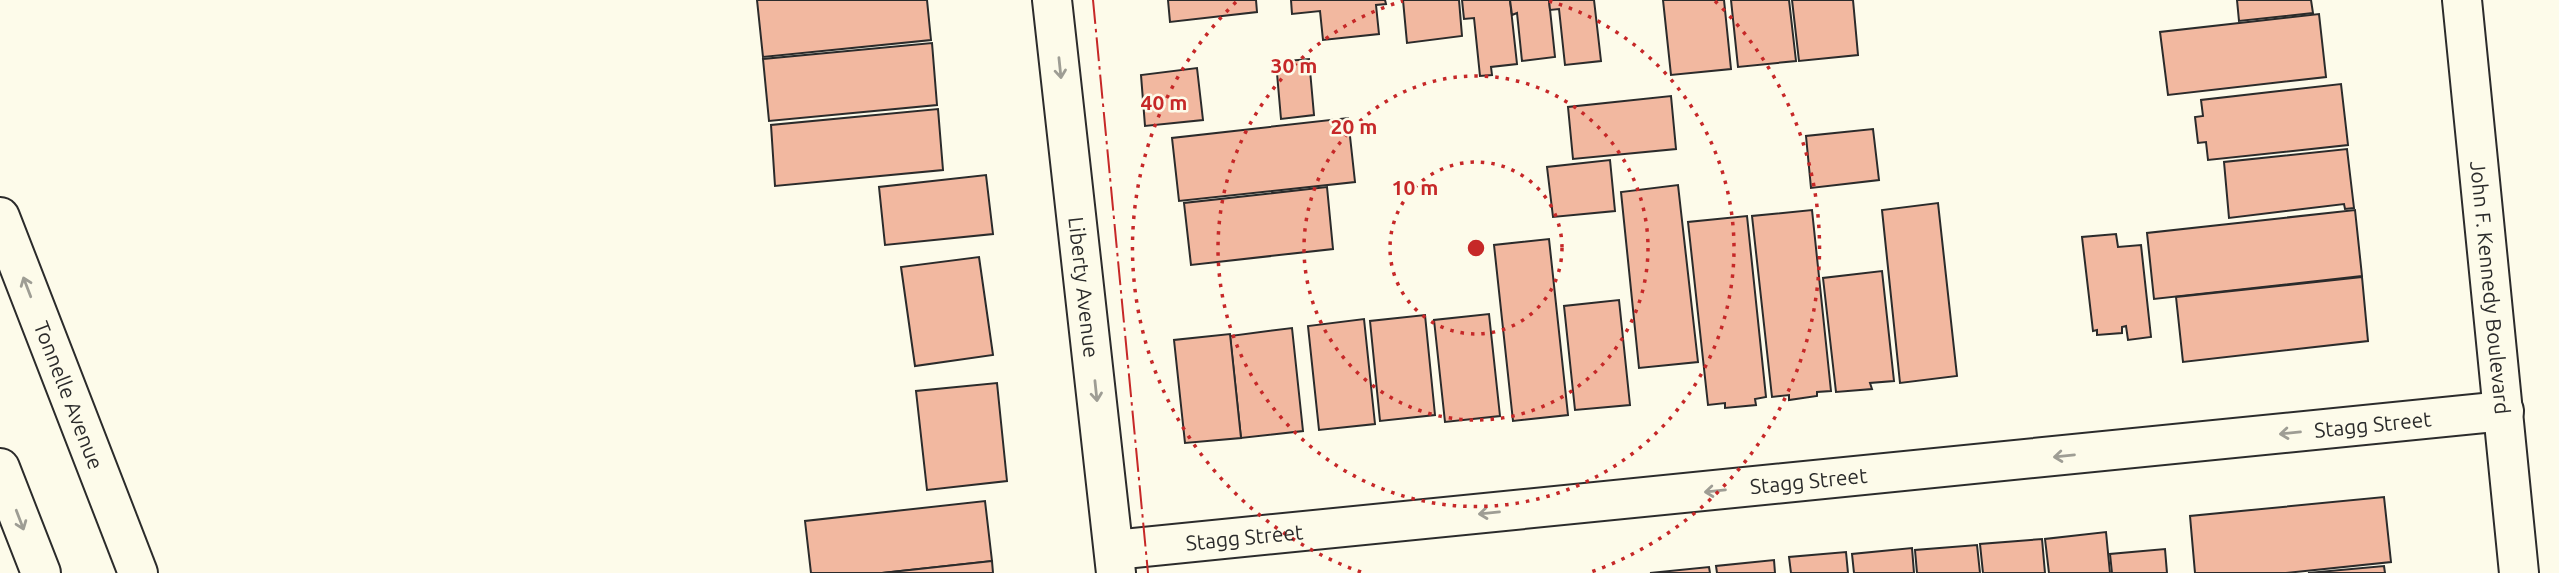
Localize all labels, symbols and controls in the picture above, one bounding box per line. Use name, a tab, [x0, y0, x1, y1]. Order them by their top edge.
text: 30 m	[1271, 53, 1317, 77]
one-way arrow	[1054, 56, 1067, 79]
text: 40 m	[1141, 90, 1187, 114]
text: 20 m	[1331, 114, 1377, 138]
street label: John F. Kennedy Boulevard	[2466, 160, 2515, 415]
text: 10 m	[1392, 175, 1438, 199]
street label: Liberty Avenue	[1064, 215, 1104, 359]
centre of rings	[1464, 236, 1488, 260]
one-way arrow	[20, 277, 33, 298]
street label: Tonnelle Avenue	[30, 318, 109, 473]
one-way arrow	[1090, 379, 1103, 402]
street label: Stagg Street	[2313, 406, 2432, 442]
one-way arrow	[2279, 427, 2302, 440]
one-way arrow	[2053, 450, 2075, 463]
street label: Stagg Street	[1749, 463, 1868, 498]
one-way arrow	[1704, 485, 1727, 498]
one-way arrow	[1478, 507, 1501, 520]
one-way arrow	[15, 509, 28, 531]
street label: Stagg Street	[1185, 519, 1304, 555]

